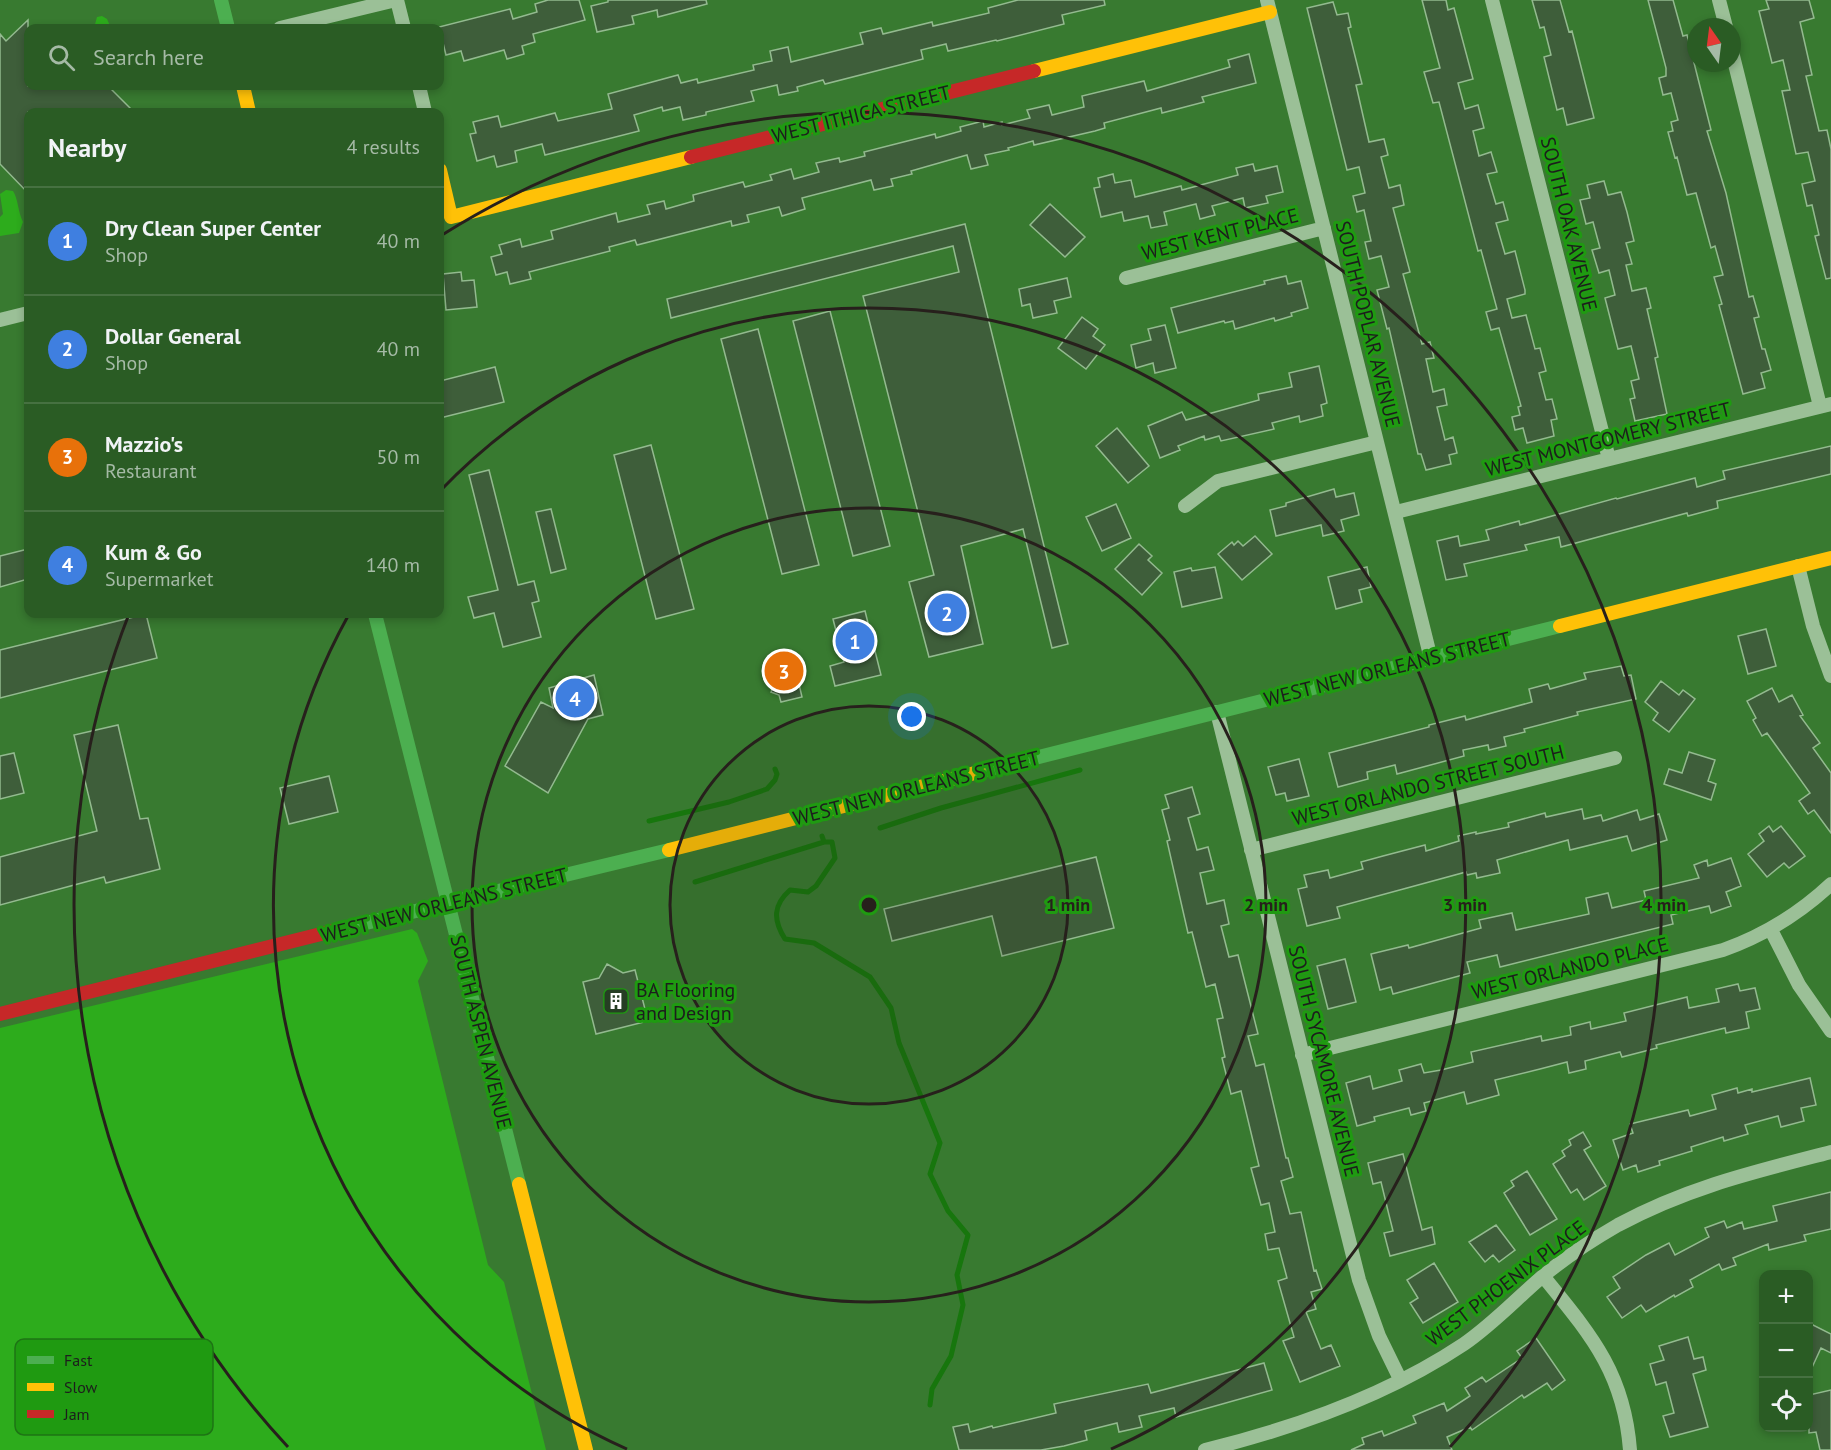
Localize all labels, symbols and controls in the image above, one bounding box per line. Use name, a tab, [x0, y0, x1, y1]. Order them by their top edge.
north arrow	[1687, 18, 1741, 72]
search box	[24, 24, 444, 90]
icon: search	[45, 41, 78, 74]
text: Search here	[93, 43, 204, 71]
street label: WEST ITHICA STREET	[769, 79, 953, 149]
text: Nearby	[48, 131, 126, 164]
text: 4 results	[347, 134, 420, 160]
street label: SOUTH OAK AVENUE	[1535, 134, 1603, 314]
street label: WEST KENT PLACE	[1139, 202, 1301, 266]
text: Dry Clean Super Center	[105, 214, 321, 242]
street label: SOUTH POPLAR AVENUE	[1330, 218, 1406, 430]
text: 1	[62, 228, 73, 254]
text: 40 m	[377, 228, 420, 254]
text: Shop	[105, 242, 148, 268]
text: Dollar General	[105, 322, 241, 350]
text: 2	[62, 336, 73, 362]
text: 40 m	[377, 336, 420, 362]
text: Shop	[105, 350, 148, 376]
street label: WEST MONTGOMERY STREET	[1483, 396, 1733, 482]
text: Mazzio's	[105, 430, 183, 458]
text: 3	[62, 444, 73, 470]
text: 50 m	[377, 444, 420, 470]
text: Restaurant	[105, 458, 196, 484]
text: Kum & Go	[105, 538, 202, 566]
text: 4	[62, 552, 73, 578]
text: 140 m	[366, 552, 420, 578]
text: Supermarket	[105, 566, 213, 592]
pin: 2	[928, 590, 966, 636]
pin: 1	[836, 618, 874, 664]
street label: WEST NEW ORLEANS STREET	[1261, 626, 1513, 712]
pin: 3	[764, 648, 804, 694]
pin: 4	[556, 676, 594, 720]
your location	[897, 702, 926, 731]
street label: WEST ORLANDO STREET SOUTH	[1289, 739, 1567, 831]
street label: WEST NEW ORLEANS STREET	[790, 745, 1042, 831]
street label: WEST NEW ORLEANS STREET	[318, 862, 570, 948]
text: 1 min	[1046, 893, 1090, 916]
text: 2 min	[1244, 893, 1288, 916]
text: 3 min	[1443, 893, 1487, 916]
text: 4 min	[1642, 893, 1686, 916]
centre of rings	[859, 895, 879, 915]
street label: WEST ORLANDO PLACE	[1469, 931, 1671, 1005]
street label: SOUTH ASPEN AVENUE	[444, 932, 518, 1132]
street label: SOUTH SYCAMORE AVENUE	[1283, 943, 1365, 1179]
place label: BA Flooring and Design	[636, 977, 735, 1026]
building icon: BA Flooring and Design	[601, 986, 631, 1016]
street label: WEST PHOENIX PLACE	[1421, 1214, 1591, 1352]
map controls	[1759, 1270, 1813, 1432]
button: +	[1759, 1270, 1813, 1324]
button: −	[1759, 1324, 1813, 1378]
legend	[15, 1339, 213, 1435]
text: Fast	[64, 1350, 93, 1370]
text: Slow	[64, 1377, 98, 1397]
button: locate	[1759, 1378, 1813, 1432]
text: Jam	[63, 1404, 90, 1424]

